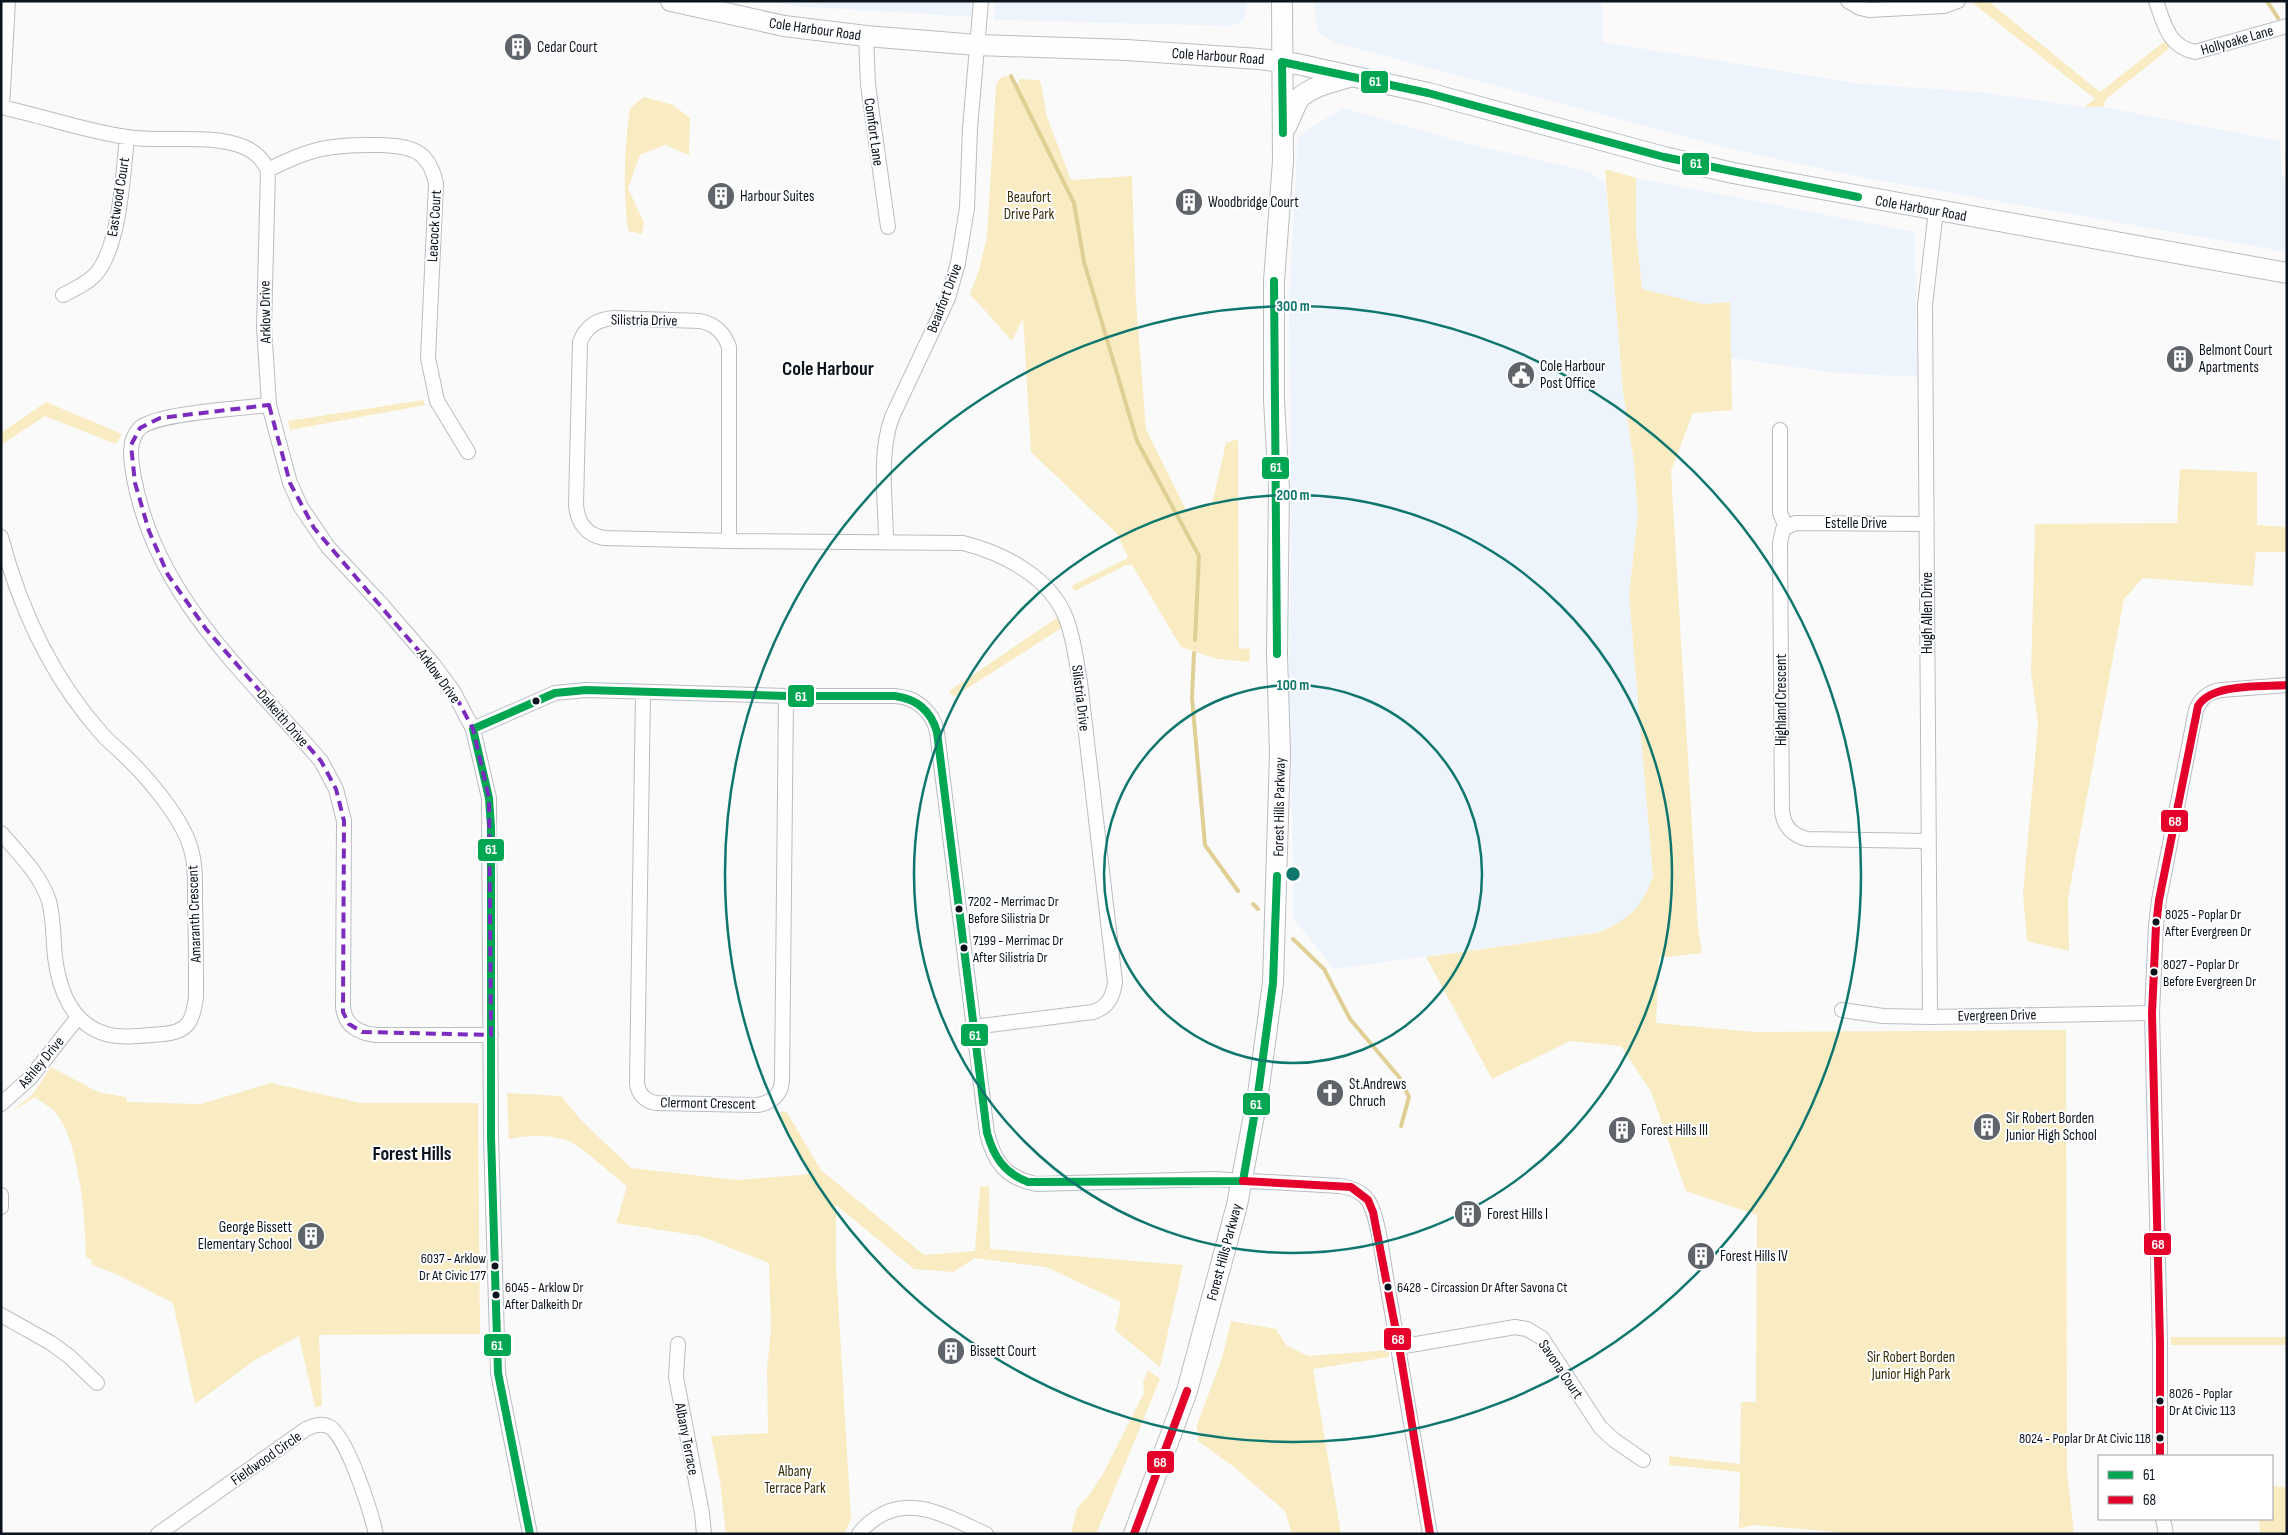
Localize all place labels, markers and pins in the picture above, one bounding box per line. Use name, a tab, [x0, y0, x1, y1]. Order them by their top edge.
building icon: Cedar Court	[503, 32, 533, 62]
place label: Cedar Court	[537, 38, 598, 57]
building icon: Harbour Suites	[706, 181, 736, 211]
place label: Harbour Suites	[740, 187, 814, 206]
building icon: Woodbridge Court	[1174, 187, 1204, 217]
place label: Woodbridge Court	[1208, 193, 1299, 212]
place label: Belmont Court Apartments	[2198, 341, 2273, 377]
building icon: Belmont Court Apartments	[2165, 344, 2195, 374]
place label: Cole Harbour Post Office	[1540, 357, 1606, 393]
public building icon: Cole Harbour Post Office	[1506, 360, 1536, 390]
unlabelled marker	[531, 696, 541, 706]
centre of rings	[1284, 865, 1302, 883]
place label: 7202 - Merrimac Dr Before Silistria Dr	[968, 893, 1059, 927]
marker: 7202 - Merrimac Dr Before Silistria Dr	[954, 904, 964, 914]
place label: 8025 - Poplar Dr After Evergreen Dr	[2164, 906, 2251, 940]
marker: 8025 - Poplar Dr After Evergreen Dr	[2151, 917, 2161, 927]
place label: 7199 - Merrimac Dr After Silistria Dr	[972, 932, 1063, 966]
marker: 7199 - Merrimac Dr After Silistria Dr	[959, 943, 969, 953]
place label: 8027 - Poplar Dr Before Evergreen Dr	[2163, 956, 2256, 990]
marker: 8027 - Poplar Dr Before Evergreen Dr	[2149, 967, 2159, 977]
place label: St.Andrews Chruch	[1349, 1075, 1406, 1111]
church icon: St.Andrews Chruch	[1315, 1078, 1345, 1108]
place label: Sir Robert Borden Junior High School	[2005, 1109, 2097, 1145]
building icon: Sir Robert Borden Junior High School	[1972, 1112, 2002, 1142]
building icon: Forest Hills III	[1607, 1115, 1637, 1145]
place label: Forest Hills III	[1641, 1121, 1708, 1140]
building icon: Forest Hills I	[1453, 1199, 1483, 1229]
place label: Forest Hills I	[1487, 1205, 1548, 1224]
place label: George Bissett Elementary School	[198, 1218, 292, 1254]
building icon: George Bissett Elementary School	[296, 1221, 326, 1251]
building icon: Forest Hills IV	[1686, 1241, 1716, 1271]
place label: Forest Hills IV	[1720, 1247, 1788, 1266]
place label: 6037 - Arklow Dr At Civic 177	[419, 1250, 486, 1284]
marker: 6037 - Arklow Dr At Civic 177	[490, 1261, 500, 1271]
place label: 6045 - Arklow Dr After Dalkeith Dr	[504, 1279, 583, 1313]
place label: 6428 - Circassion Dr After Savona Ct	[1397, 1279, 1568, 1296]
marker: 6428 - Circassion Dr After Savona Ct	[1383, 1282, 1393, 1292]
marker: 6045 - Arklow Dr After Dalkeith Dr	[491, 1290, 501, 1300]
building icon: Bissett Court	[936, 1336, 966, 1366]
place label: Bissett Court	[970, 1342, 1037, 1361]
place label: 8026 - Poplar Dr At Civic 113	[2169, 1385, 2236, 1419]
marker: 8026 - Poplar Dr At Civic 113	[2155, 1396, 2165, 1406]
place label: 8024 - Poplar Dr At Civic 118	[2019, 1430, 2151, 1447]
marker: 8024 - Poplar Dr At Civic 118	[2155, 1433, 2165, 1443]

